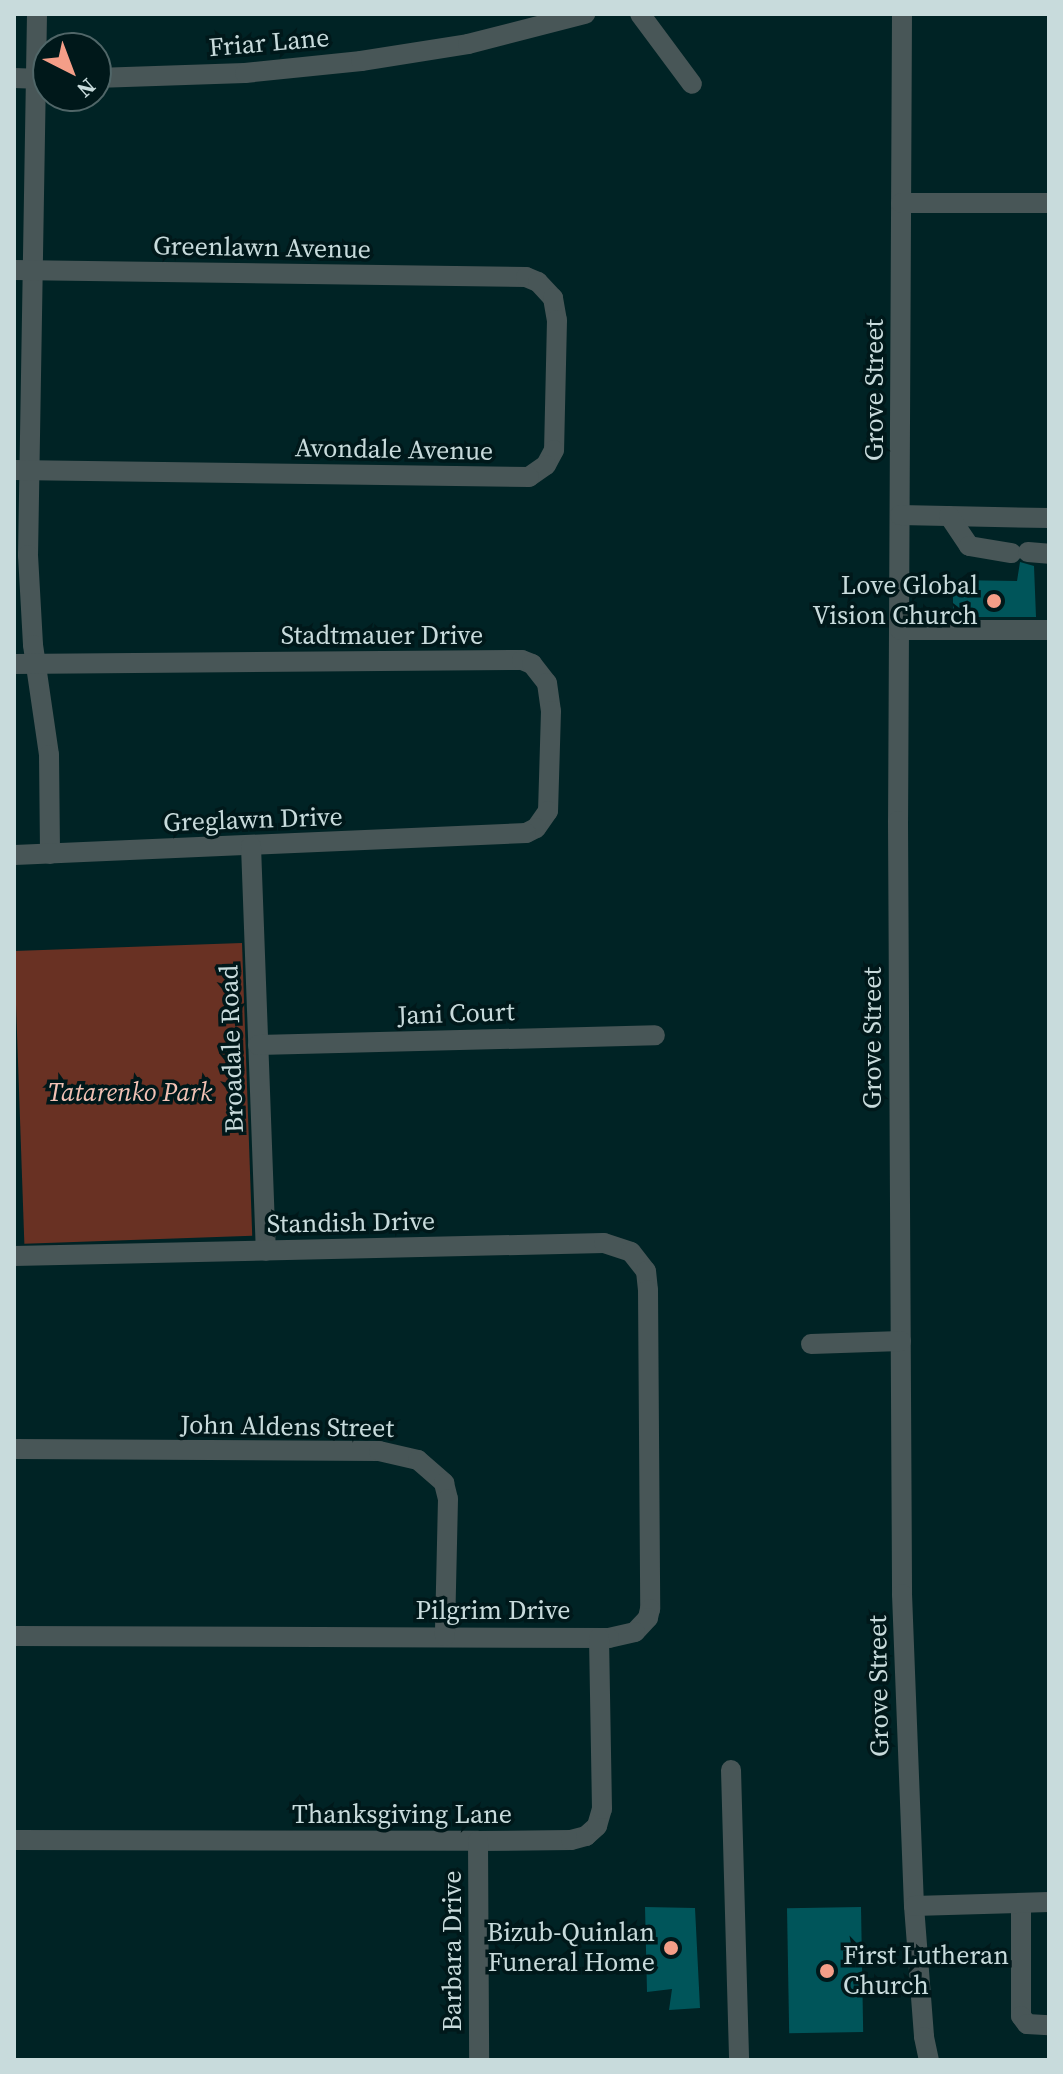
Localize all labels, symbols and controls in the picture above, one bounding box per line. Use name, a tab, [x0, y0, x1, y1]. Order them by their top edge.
street label: Friar Lane	[207, 22, 331, 64]
north arrow	[32, 32, 112, 112]
text: N	[71, 72, 103, 105]
street label: Greenlawn Avenue	[153, 231, 371, 265]
street label: Grove Street	[859, 319, 891, 461]
street label: Avondale Avenue	[295, 433, 493, 467]
place label: Love Global Vision Church	[813, 570, 978, 632]
marker: Love Global Vision Church	[985, 592, 1003, 610]
street label: Stadtmauer Drive	[281, 620, 483, 652]
street label: Greglawn Drive	[163, 801, 343, 839]
street label: Broadale Road	[213, 964, 251, 1134]
street label: Grove Street	[857, 967, 889, 1109]
street label: Jani Court	[397, 996, 515, 1032]
park label: Tatarenko Park	[48, 1077, 212, 1109]
street label: Standish Drive	[267, 1206, 435, 1240]
street label: John Aldens Street	[180, 1410, 394, 1444]
street label: Pilgrim Drive	[415, 1595, 571, 1627]
street label: Grove Street	[862, 1615, 896, 1757]
street label: Thanksgiving Lane	[292, 1799, 512, 1831]
street label: Barbara Drive	[437, 1871, 469, 2031]
place label: Bizub-Quinlan Funeral Home	[487, 1917, 655, 1978]
marker: Bizub-Quinlan Funeral Home	[662, 1939, 680, 1957]
place label: First Lutheran Church	[843, 1940, 1009, 2002]
marker: First Lutheran Church	[818, 1962, 836, 1980]

